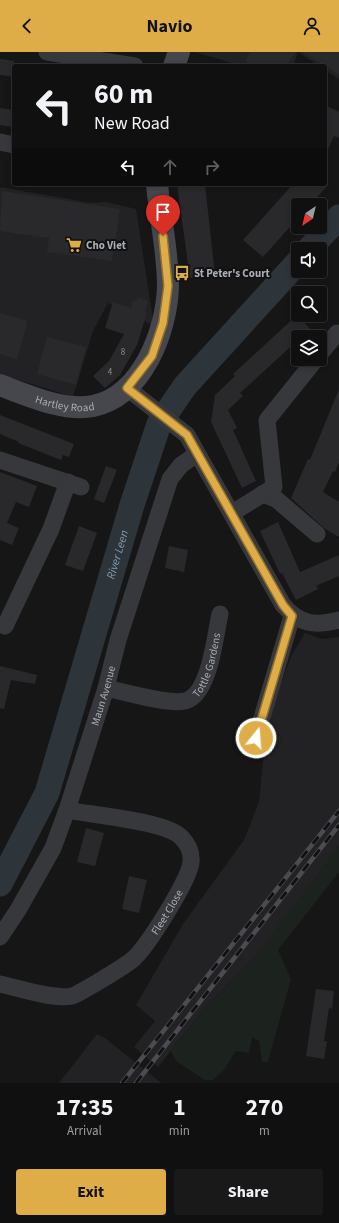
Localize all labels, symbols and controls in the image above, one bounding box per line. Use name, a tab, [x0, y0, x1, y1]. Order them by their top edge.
text: Navio	[147, 14, 192, 39]
icon: back	[16, 15, 38, 37]
icon: person	[301, 15, 323, 37]
text: 60 m	[94, 74, 153, 114]
icon: left	[28, 80, 80, 132]
text: New Road	[94, 111, 170, 136]
icon: left	[117, 156, 139, 178]
icon: ahead	[159, 156, 181, 178]
icon: right	[201, 156, 223, 178]
pin	[146, 195, 180, 236]
north arrow	[291, 198, 327, 234]
map controls	[291, 198, 327, 366]
icon: arrive	[152, 201, 174, 223]
supermarket icon: Cho Viet	[65, 236, 83, 254]
place label: Cho Viet	[86, 238, 127, 253]
button: sound	[291, 242, 327, 278]
bus stop icon: St Peter's Court	[173, 264, 191, 282]
place label: St Peter's Court	[194, 266, 271, 281]
button: search	[291, 286, 327, 322]
button: layers	[291, 330, 327, 366]
house number: 8	[121, 346, 126, 359]
house number: 4	[108, 366, 113, 379]
street label: Hartley Road	[33, 392, 96, 415]
water label: River Leen	[103, 528, 133, 581]
street label: Tottle Gardens	[189, 631, 224, 701]
street label: Maun Avenue	[87, 664, 119, 728]
position arrow	[235, 717, 277, 759]
street label: Fleet Close	[148, 886, 187, 938]
text: 17:35	[55, 1090, 113, 1125]
text: 1	[173, 1090, 186, 1125]
text: 270	[245, 1090, 283, 1125]
text: Arrival	[67, 1122, 102, 1140]
text: min	[169, 1122, 190, 1140]
text: m	[259, 1122, 270, 1140]
button: Exit	[16, 1169, 166, 1215]
button: Share	[174, 1169, 323, 1215]

